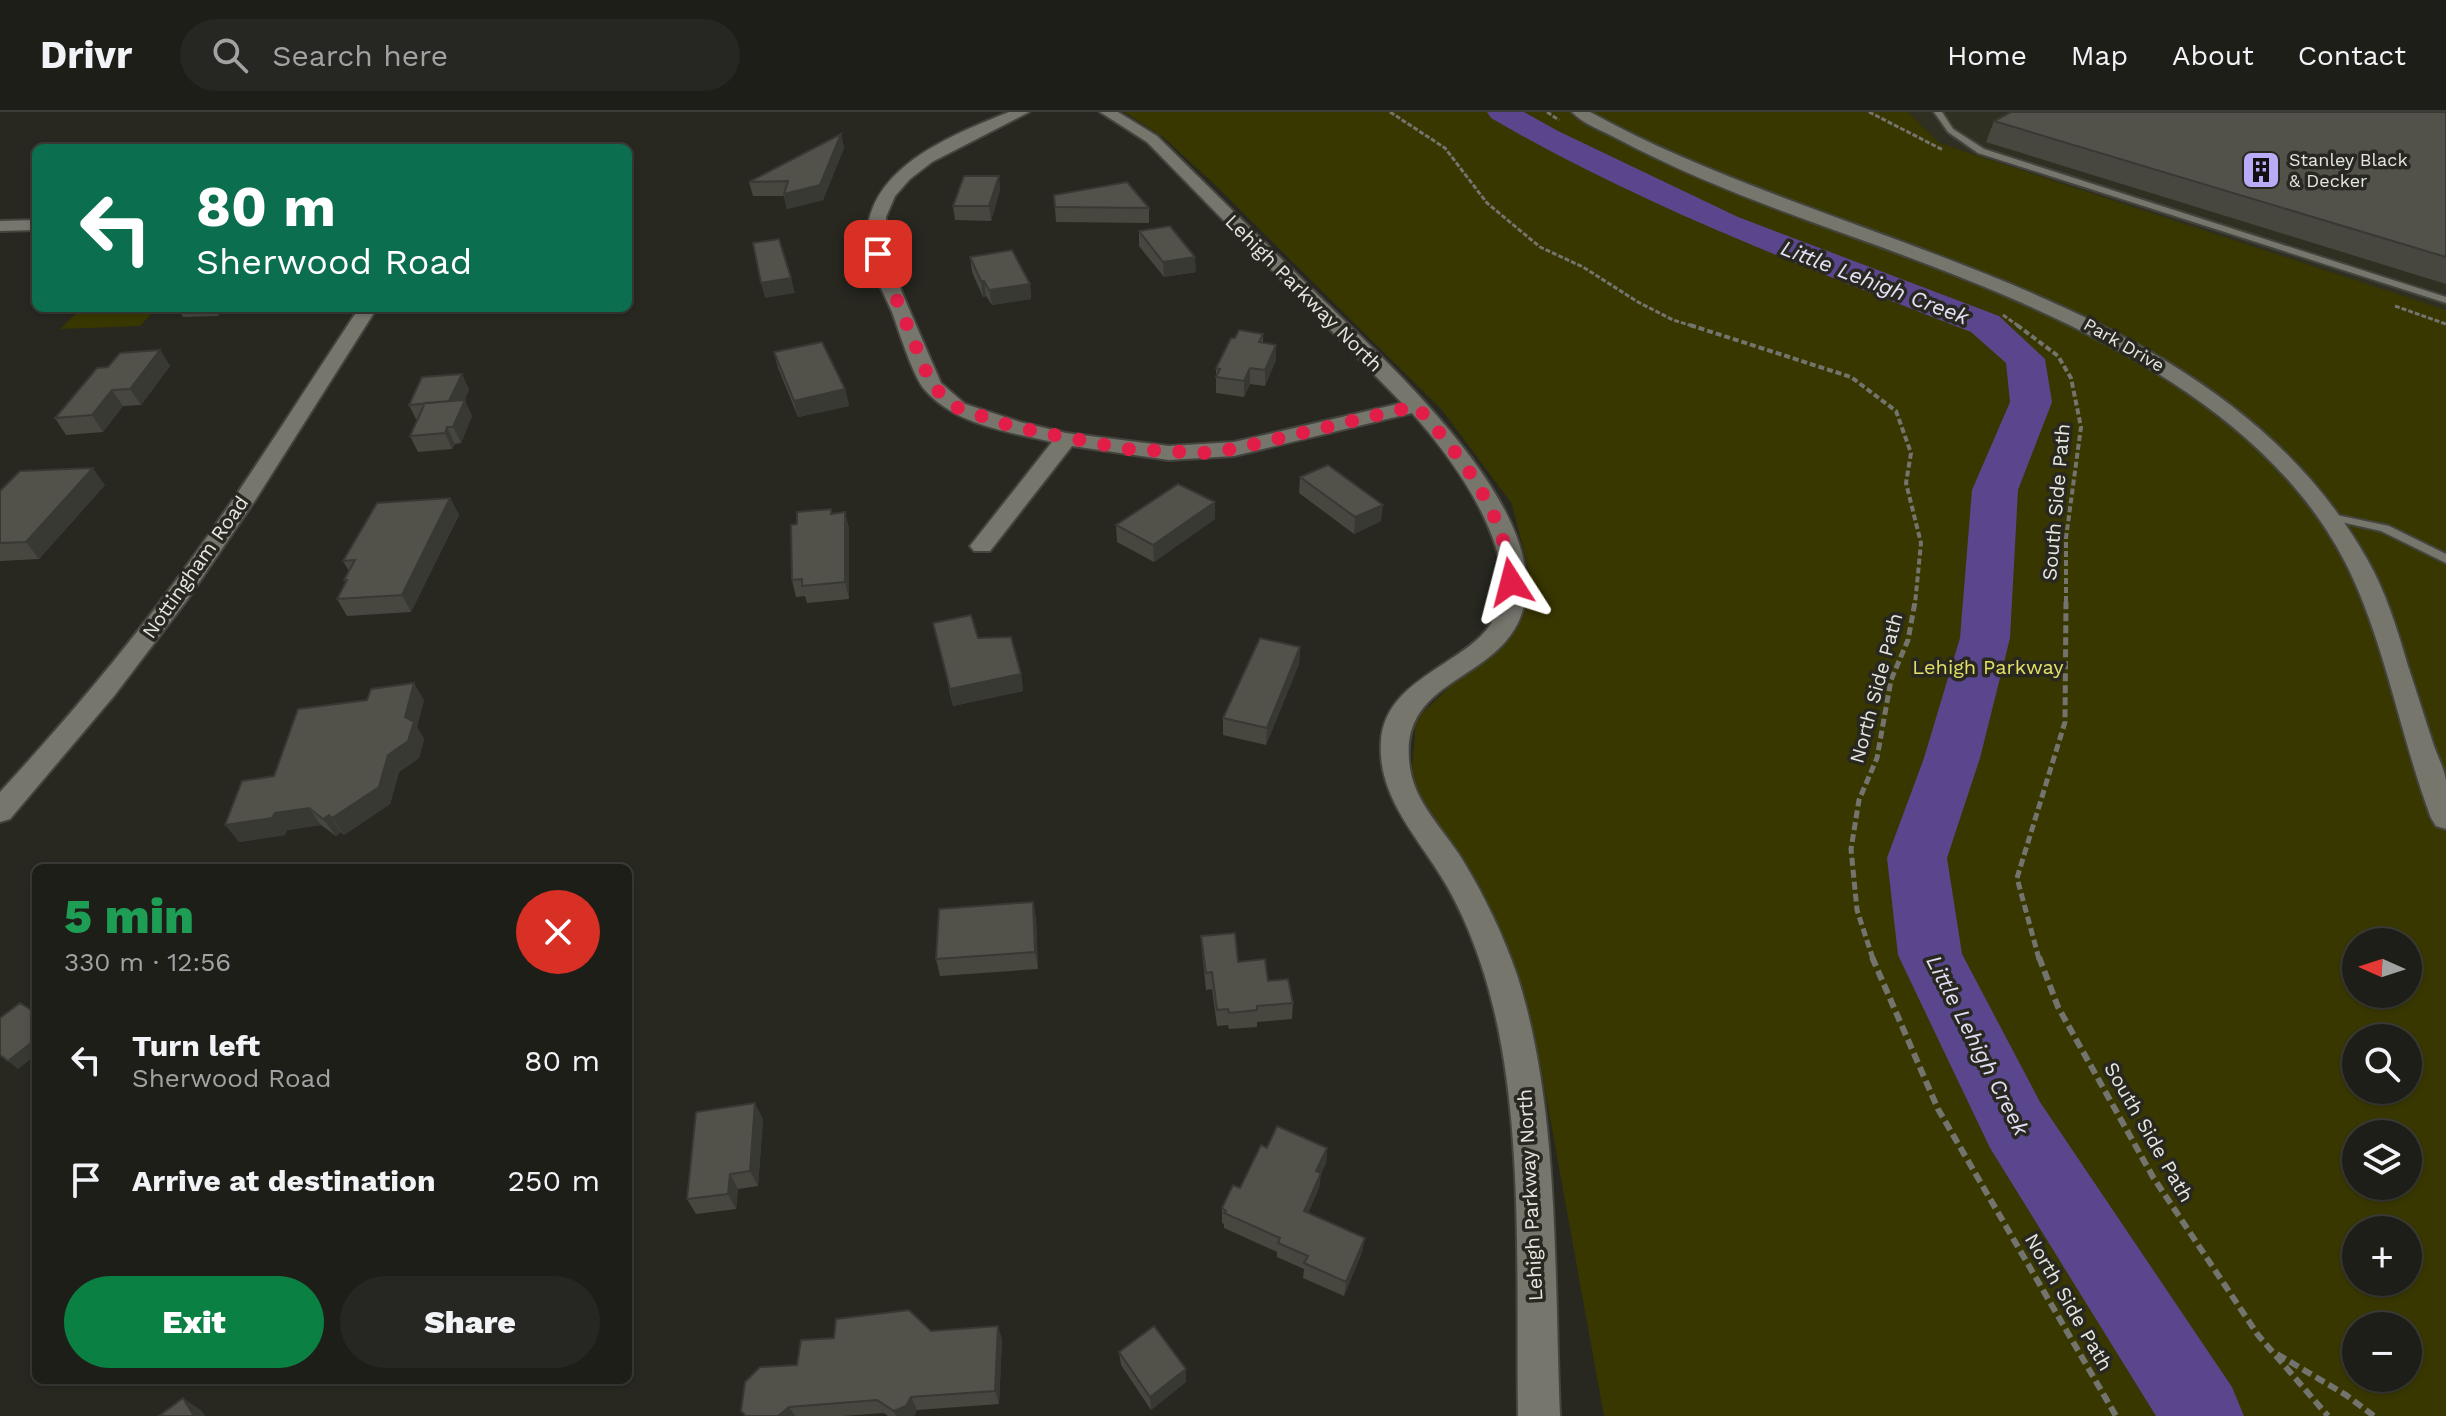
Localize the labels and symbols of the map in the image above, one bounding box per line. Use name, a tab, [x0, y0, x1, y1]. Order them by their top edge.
building icon: Stanley Black & Decker	[2240, 149, 2282, 191]
place label: Stanley Black & Decker	[2289, 149, 2408, 191]
street label: Lehigh Parkway North	[1220, 209, 1388, 377]
pin	[844, 220, 912, 288]
water label: Little Lehigh Creek	[1777, 235, 1973, 330]
street label: Park Drive	[2080, 313, 2168, 376]
street label: South Side Path	[2037, 422, 2075, 582]
street label: Nottingham Road	[137, 491, 253, 643]
position arrow	[1469, 540, 1553, 624]
street label: North Side Path	[1844, 610, 1908, 766]
park label: Lehigh Parkway	[1912, 655, 2064, 679]
north arrow	[2342, 928, 2422, 1008]
water label: Little Lehigh Creek	[1921, 951, 2034, 1141]
street label: South Side Path	[2099, 1058, 2199, 1206]
street label: Lehigh Parkway North	[1512, 1088, 1548, 1302]
street label: North Side Path	[2020, 1229, 2118, 1375]

